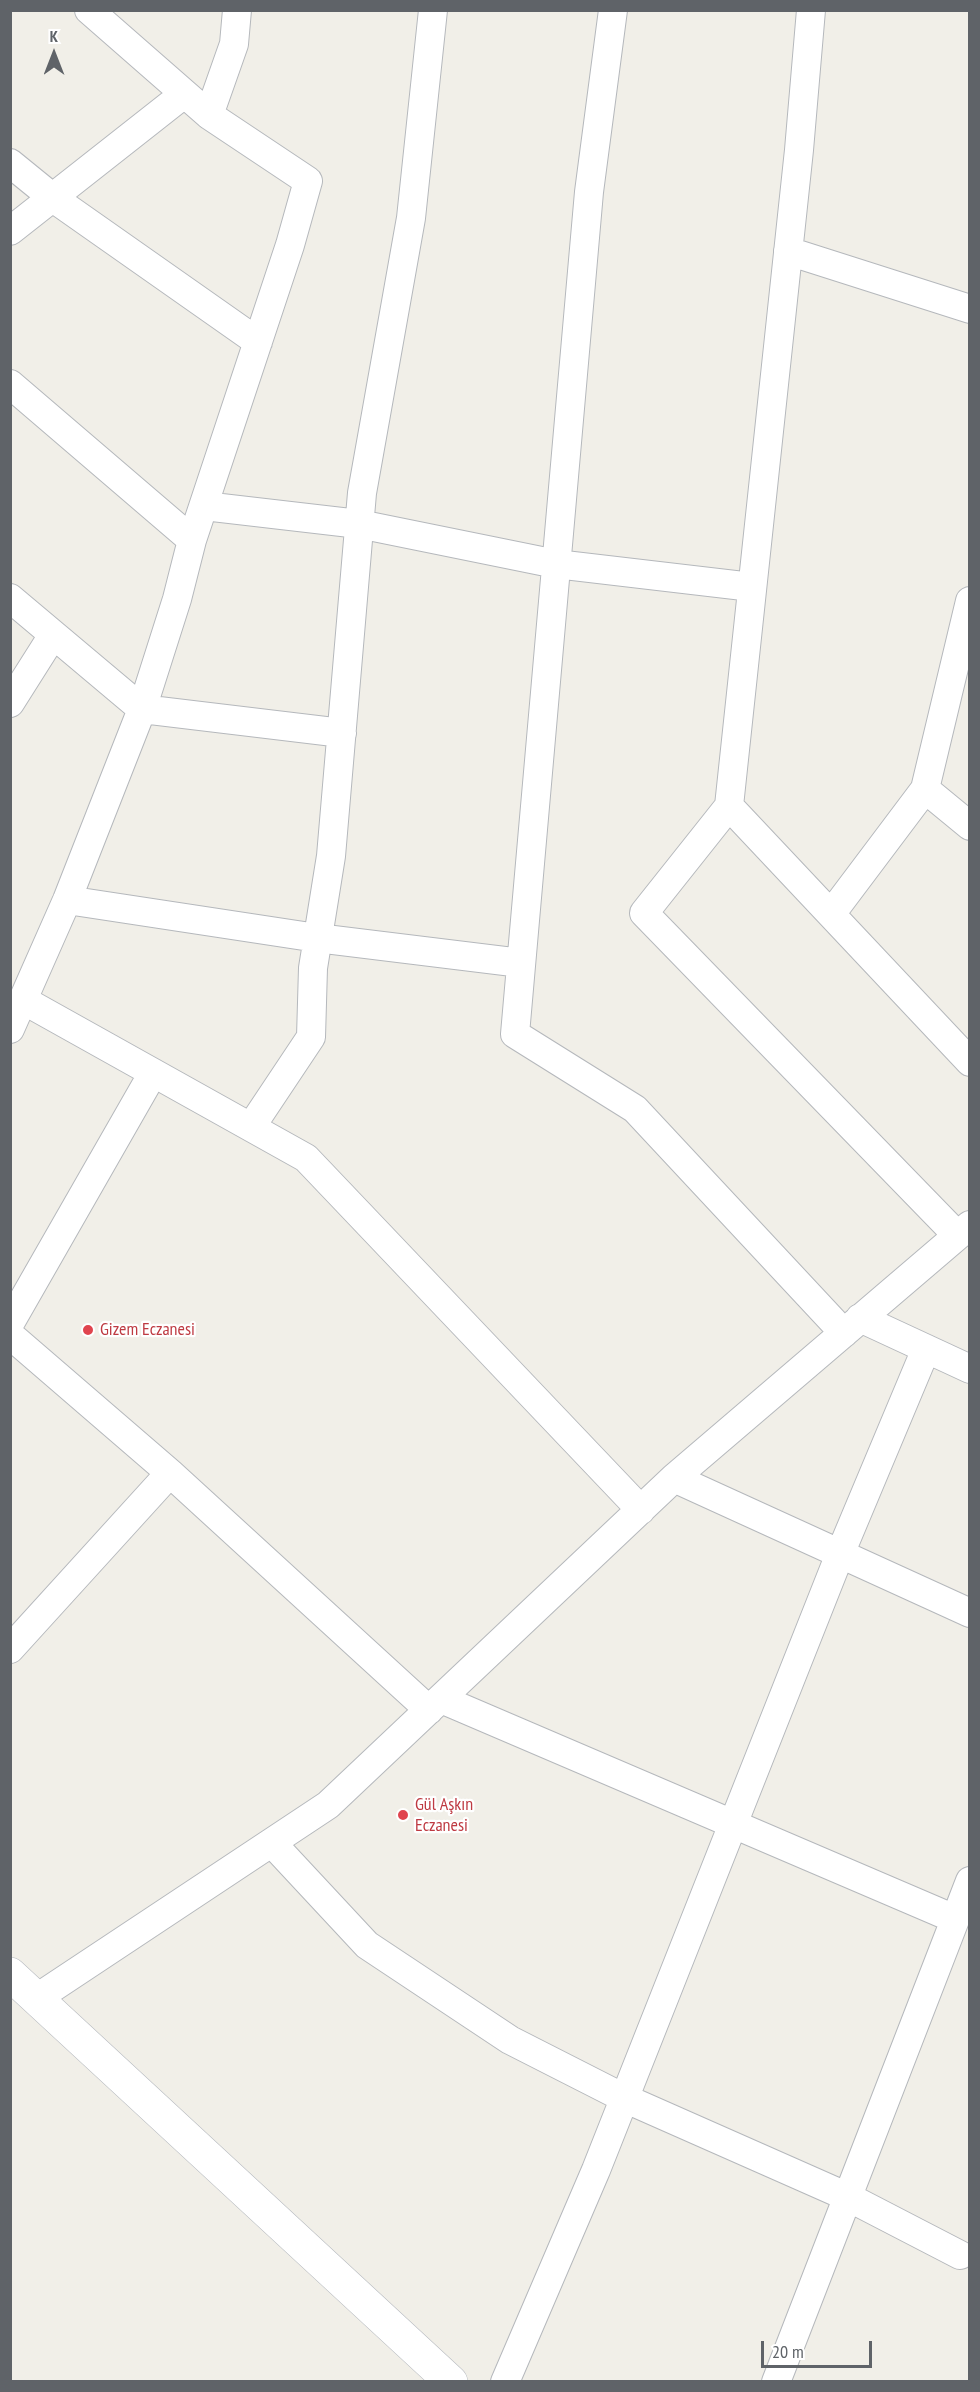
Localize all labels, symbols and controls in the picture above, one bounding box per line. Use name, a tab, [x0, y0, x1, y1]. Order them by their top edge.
north arrow	[24, 24, 84, 84]
text: K	[50, 26, 58, 46]
place label: Gizem Eczanesi	[100, 1319, 195, 1341]
marker: Gizem Eczanesi	[81, 1323, 95, 1337]
place label: Gül Aşkın Eczanesi	[415, 1794, 473, 1836]
marker: Gül Aşkın Eczanesi	[396, 1808, 410, 1822]
scale bar	[764, 2329, 875, 2367]
text: 20 m	[772, 2340, 804, 2363]

